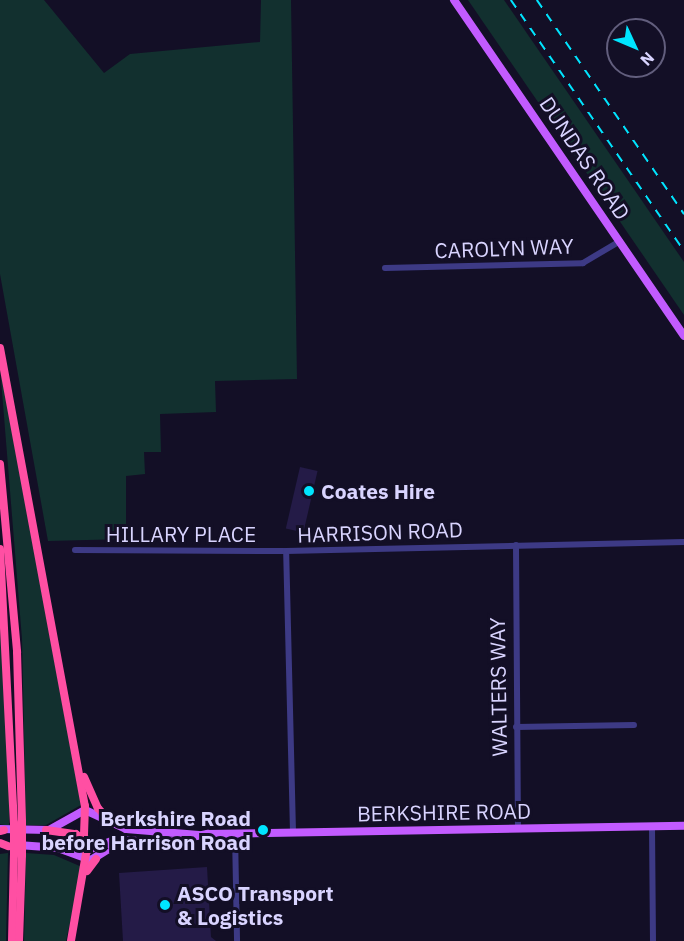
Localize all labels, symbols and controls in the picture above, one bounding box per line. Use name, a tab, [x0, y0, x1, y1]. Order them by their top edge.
north arrow	[606, 18, 666, 78]
text: N	[636, 48, 659, 70]
street label: DUNDAS ROAD	[535, 92, 635, 224]
street label: CAROLYN WAY	[434, 233, 574, 263]
place label: Coates Hire	[321, 478, 435, 504]
marker: Coates Hire	[302, 484, 316, 498]
street label: HARRISON ROAD	[297, 517, 463, 547]
street label: HILLARY PLACE	[106, 521, 256, 547]
street label: WALTERS WAY	[484, 617, 512, 757]
street label: BERKSHIRE ROAD	[357, 798, 531, 826]
place label: Berkshire Road before Harrison Road	[42, 805, 251, 855]
marker: Berkshire Road before Harrison Road	[256, 823, 270, 837]
place label: ASCO Transport & Logistics	[177, 880, 334, 930]
marker: ASCO Transport & Logistics	[158, 898, 172, 912]

